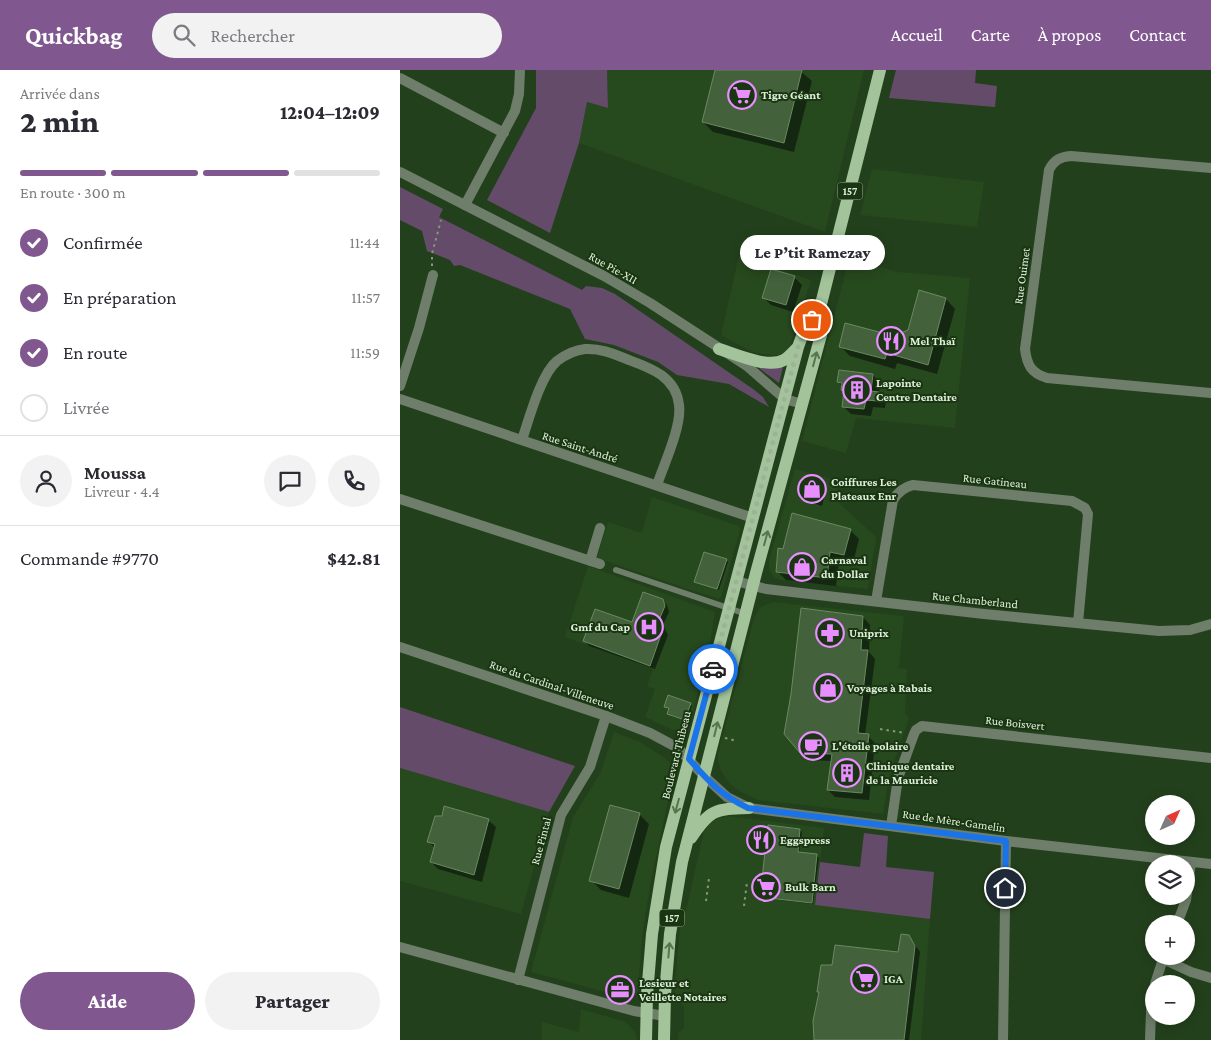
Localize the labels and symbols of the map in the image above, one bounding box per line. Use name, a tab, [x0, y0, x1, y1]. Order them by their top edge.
supermarket icon: Tigre Géant	[727, 80, 757, 110]
place label: Tigre Géant	[761, 88, 821, 102]
road number: 157	[838, 182, 862, 200]
callout: Le P’tit Ramezay	[740, 235, 884, 270]
street label: Rue Ouimet	[1011, 246, 1033, 305]
street label: Rue Pie-XII	[586, 249, 640, 287]
pin	[791, 299, 833, 341]
restaurant icon: Mel Thaï	[876, 326, 906, 356]
place label: Mel Thaï	[910, 334, 956, 348]
one-way arrow	[810, 351, 820, 367]
building icon: Lapointe Centre Dentaire	[842, 375, 872, 405]
place label: Lapointe Centre Dentaire	[876, 376, 957, 404]
street label: Rue Saint-André	[541, 428, 619, 466]
street label: Rue Gatineau	[962, 471, 1028, 491]
shop icon: Coiffures Les Plateaux Enr	[797, 474, 827, 504]
place label: Coiffures Les Plateaux Enr	[831, 475, 897, 503]
one-way arrow	[762, 531, 771, 547]
shop icon: Carnaval du Dollar	[787, 552, 817, 582]
place label: Carnaval du Dollar	[821, 553, 869, 581]
street label: Rue Chamberland	[931, 589, 1019, 612]
hospital icon: Gmf du Cap	[634, 612, 664, 642]
pharmacy icon: Uniprix	[815, 618, 845, 648]
place label: Gmf du Cap	[571, 620, 630, 634]
place label: Uniprix	[849, 626, 889, 640]
courier	[688, 644, 738, 694]
street label: Rue du Cardinal-Villeneuve	[488, 657, 616, 713]
shop icon: Voyages à Rabais	[813, 673, 843, 703]
place label: Voyages à Rabais	[846, 681, 932, 695]
street label: Boulevard Thibeau	[658, 709, 694, 801]
street label: Rue Boisvert	[985, 713, 1046, 733]
one-way arrow	[712, 721, 722, 737]
cafe icon: L'étoile polaire	[798, 731, 828, 761]
place label: L'étoile polaire	[832, 739, 909, 753]
building icon: Clinique dentaire de la Mauricie	[832, 758, 862, 788]
place label: Clinique dentaire de la Mauricie	[866, 759, 955, 787]
north arrow	[1145, 795, 1195, 845]
one-way arrow	[672, 798, 681, 814]
street label: Rue de Mère-Gamelin	[901, 807, 1007, 835]
street label: Rue Pintal	[528, 816, 554, 866]
restaurant icon: Eggspress	[746, 825, 776, 855]
place label: Eggspress	[780, 833, 830, 847]
pin	[984, 867, 1026, 909]
supermarket icon: Bulk Barn	[751, 872, 781, 902]
place label: Bulk Barn	[785, 880, 836, 894]
road number: 157	[660, 910, 684, 926]
one-way arrow	[664, 942, 673, 958]
supermarket icon: IGA	[850, 964, 880, 994]
place label: IGA	[884, 972, 904, 986]
office icon: Lesieur et Veillette Notaires	[605, 975, 635, 1005]
place label: Lesieur et Veillette Notaires	[638, 976, 727, 1004]

